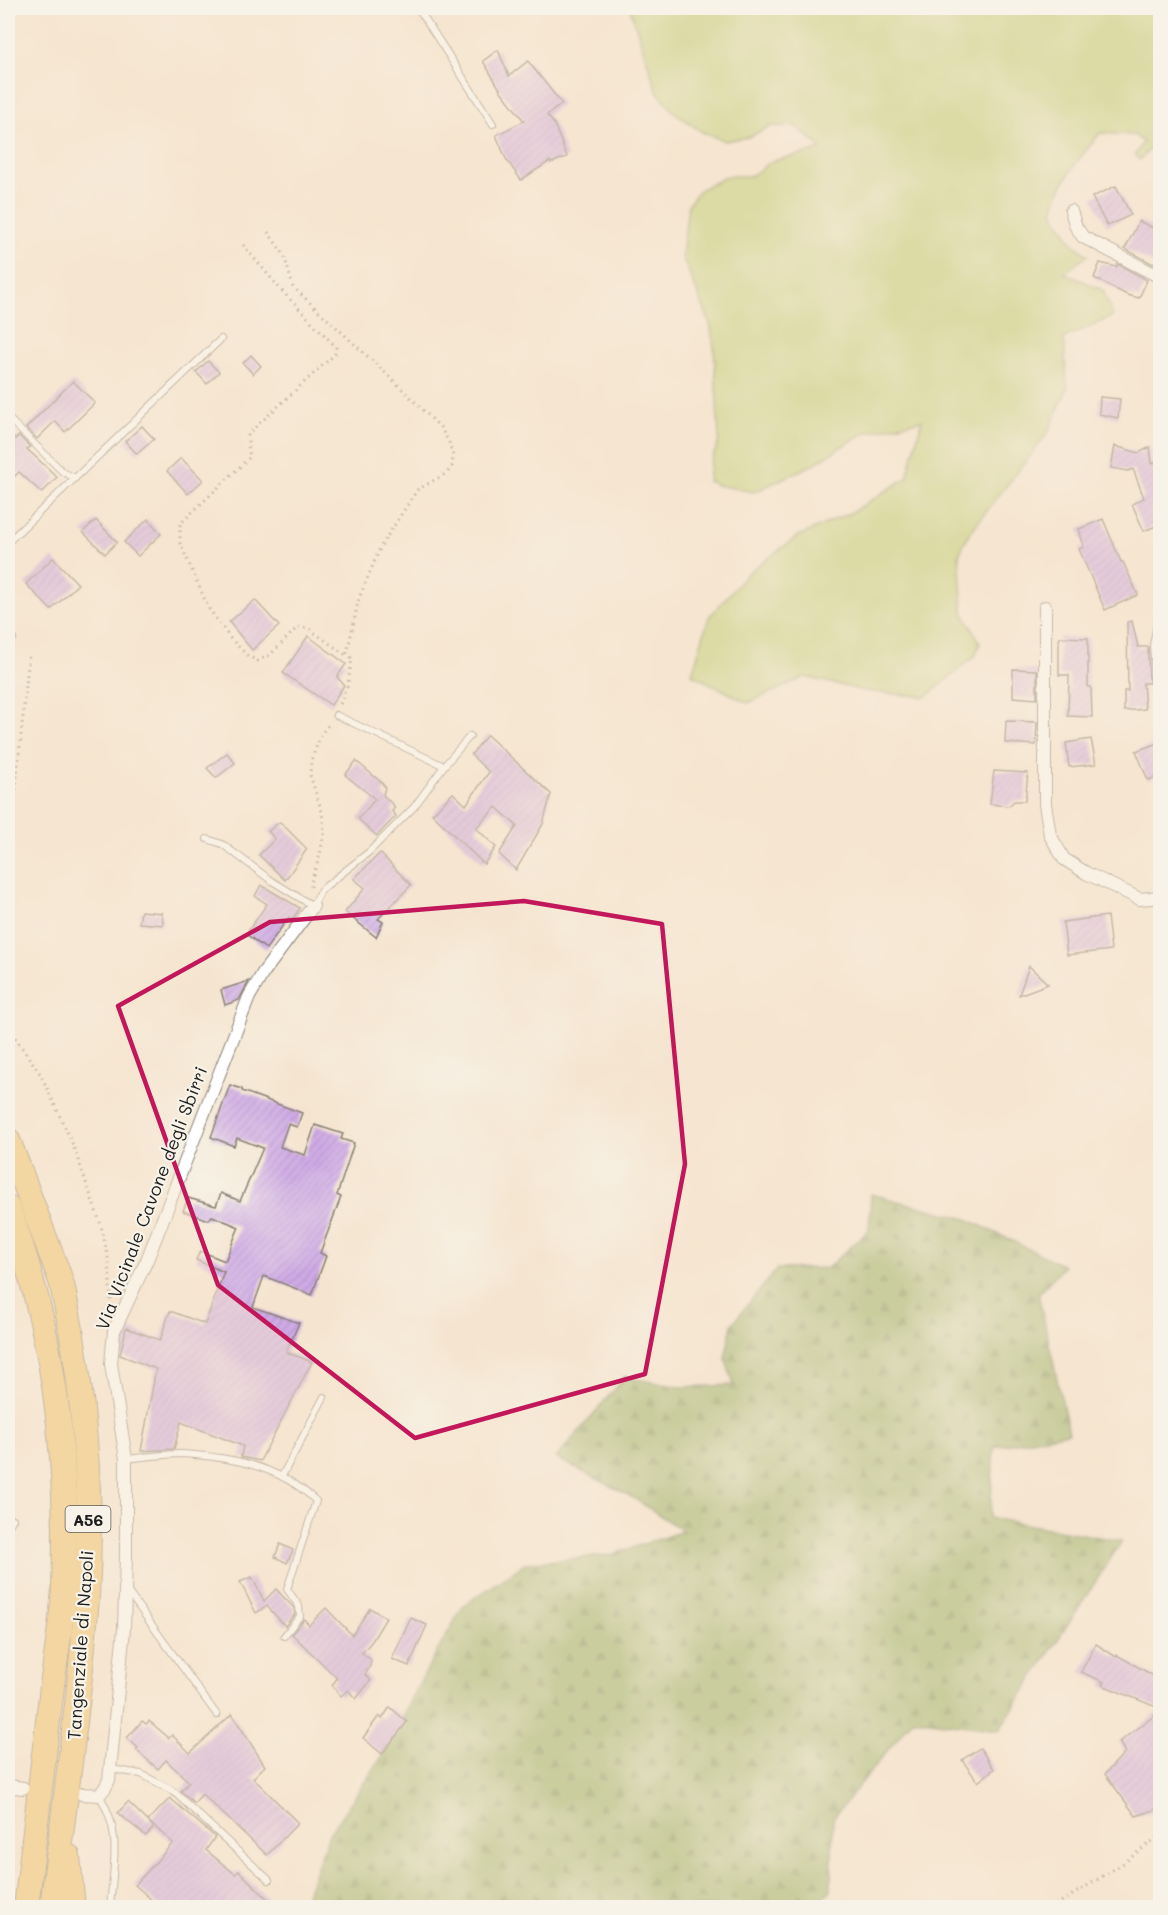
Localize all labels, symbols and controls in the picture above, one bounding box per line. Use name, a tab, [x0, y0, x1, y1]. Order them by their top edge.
street label: Via Vicinale Cavone degli Sbirri	[90, 1063, 212, 1333]
road number: A56	[66, 1506, 110, 1532]
street label: Tangenziale di Napoli	[61, 1549, 99, 1741]

